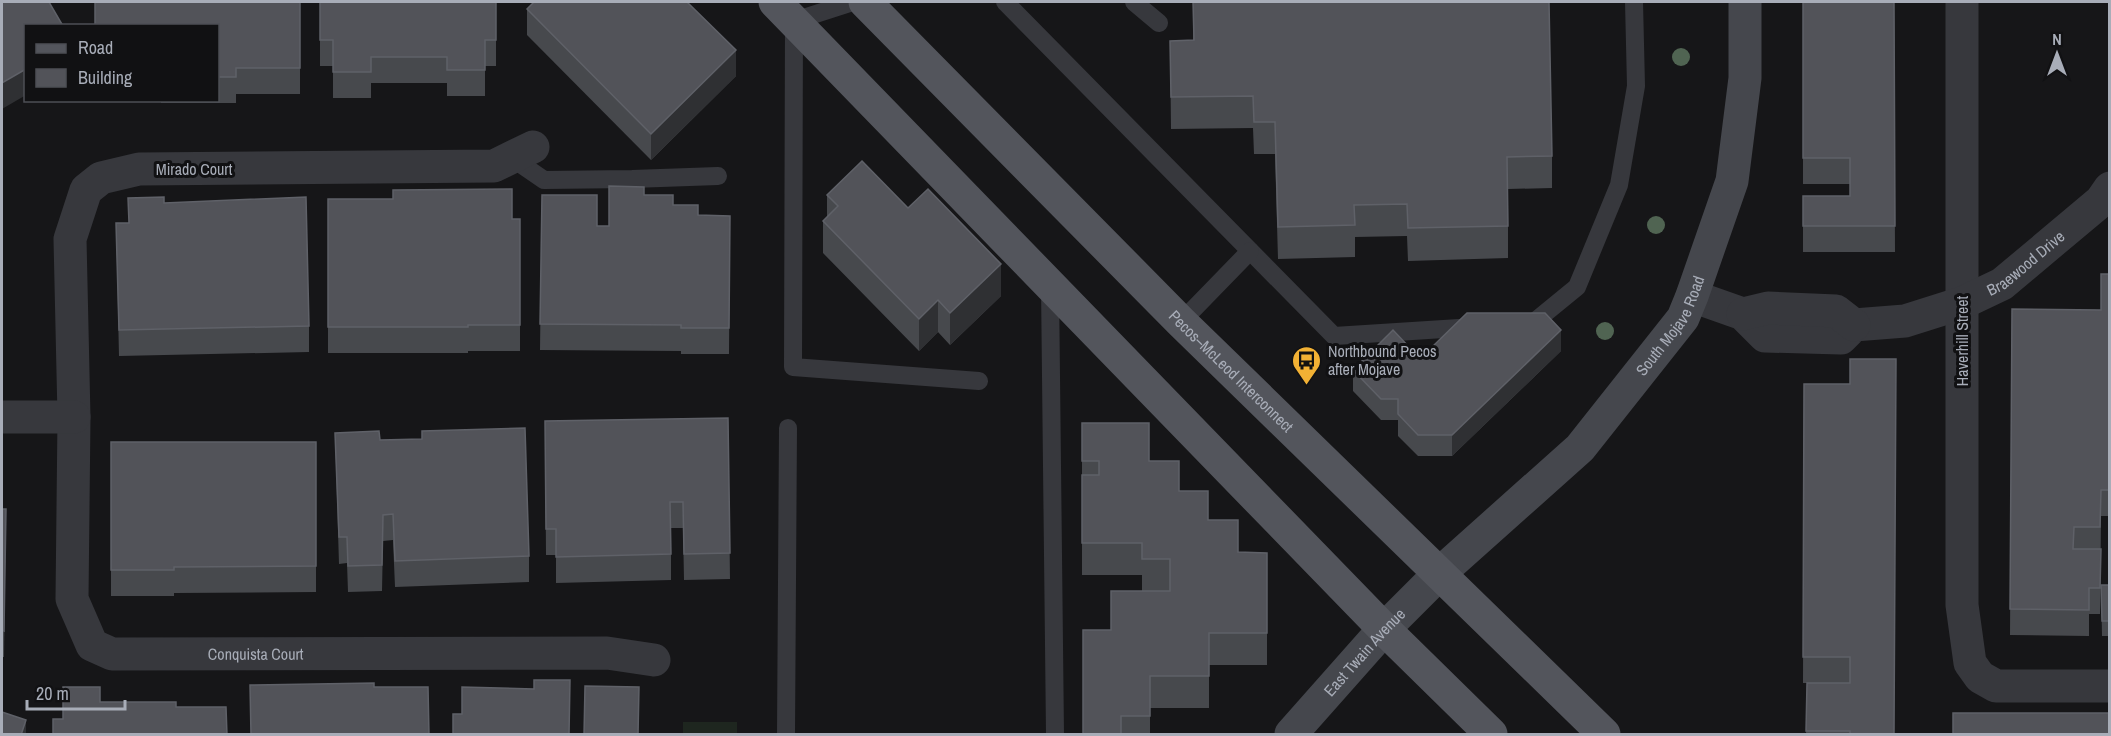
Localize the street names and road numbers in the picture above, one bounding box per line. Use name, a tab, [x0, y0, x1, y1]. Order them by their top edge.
street label: Mirado Court	[156, 158, 233, 180]
street label: Braewood Drive	[1983, 225, 2069, 301]
street label: South Mojave Road	[1630, 273, 1709, 380]
street label: Haverhill Street	[1951, 295, 1973, 386]
street label: Pecos–McLeod Interconnect	[1164, 305, 1299, 437]
street label: East Twain Avenue	[1319, 603, 1410, 701]
street label: Conquista Court	[208, 643, 304, 665]

